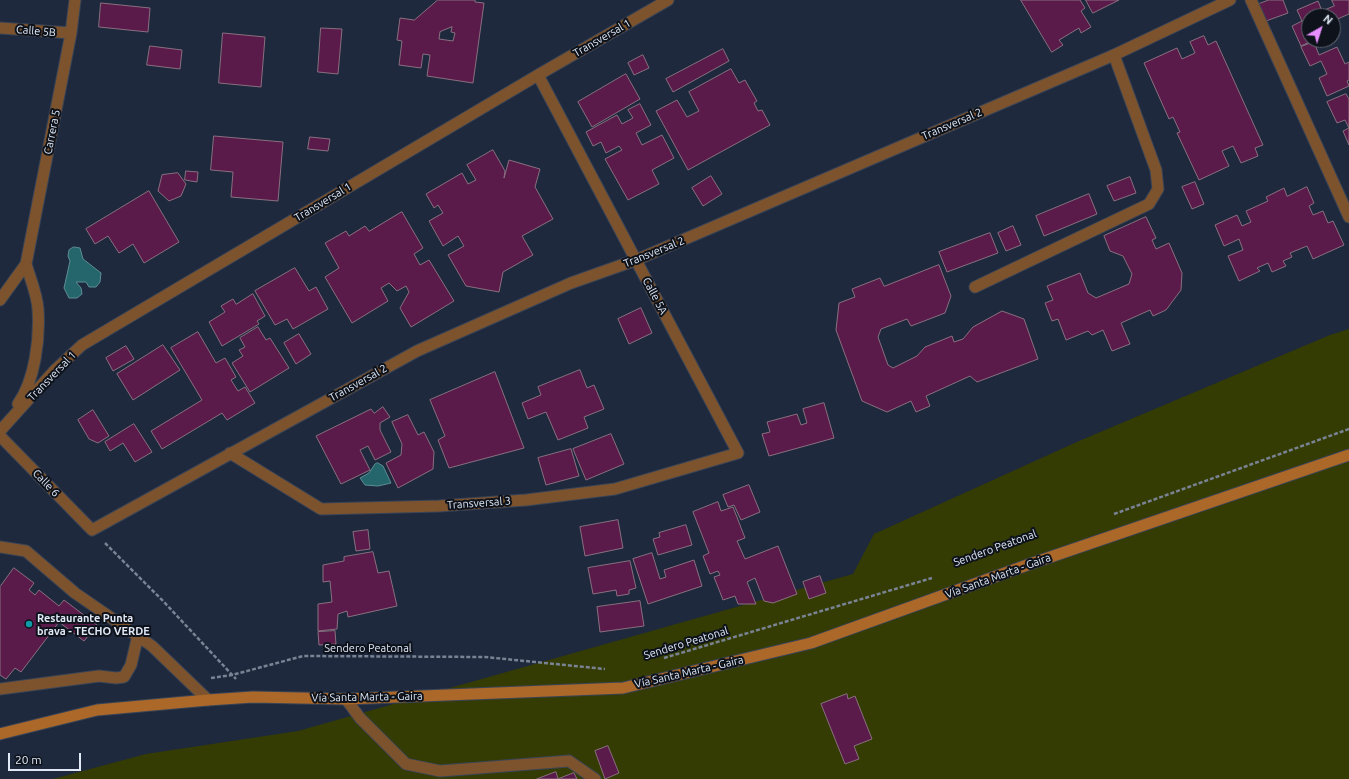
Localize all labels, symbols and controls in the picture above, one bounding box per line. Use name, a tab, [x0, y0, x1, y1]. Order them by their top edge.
north arrow	[1301, 8, 1341, 48]
text: N	[1321, 12, 1335, 27]
street label: Transversal 1	[571, 16, 633, 60]
street label: Calle 5B	[16, 23, 56, 39]
street label: Transversal 2	[920, 105, 984, 143]
street label: Carrera 5	[41, 108, 63, 156]
street label: Transversal 1	[292, 180, 354, 224]
street label: Transversal 2	[622, 234, 686, 270]
street label: Calle 5A	[640, 275, 670, 317]
street label: Transversal 1	[25, 348, 79, 404]
street label: Transversal 2	[327, 362, 389, 404]
street label: Calle 6	[30, 467, 62, 499]
street label: Transversal 3	[447, 494, 511, 512]
street label: Sendero Peatonal	[952, 527, 1038, 569]
street label: Vía Santa Marta - Gaira	[943, 551, 1053, 601]
place label: Restaurante Punta brava - TECHO VERDE	[37, 611, 150, 637]
marker: Restaurante Punta brava - TECHO VERDE	[24, 619, 34, 629]
street label: Sendero Peatonal	[642, 624, 730, 662]
street label: Sendero Peatonal	[324, 641, 412, 655]
street label: Vía Santa Marta - Gaira	[633, 653, 745, 691]
street label: Vía Santa Marta - Gaira	[311, 689, 423, 705]
scale bar	[10, 745, 83, 771]
text: 20 m	[15, 753, 42, 766]

